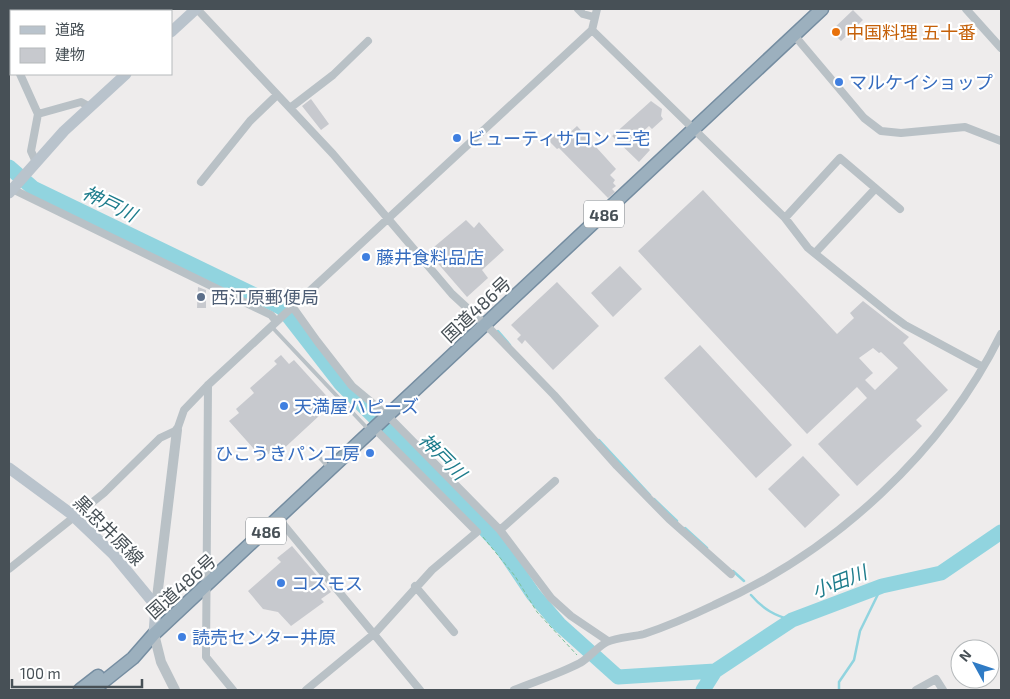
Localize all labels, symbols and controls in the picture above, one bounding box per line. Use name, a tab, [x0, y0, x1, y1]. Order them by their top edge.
legend	[10, 10, 172, 75]
text: 道路	[55, 20, 85, 38]
place label: 中国料理 五十番	[846, 21, 976, 43]
marker: 中国料理 五十番	[830, 26, 842, 38]
text: 建物	[55, 45, 85, 63]
place label: マルケイショップ	[849, 71, 993, 93]
marker: マルケイショップ	[833, 76, 845, 88]
place label: ビューティサロン 三宅	[467, 127, 650, 149]
marker: ビューティサロン 三宅	[451, 132, 463, 144]
water label: 神戸川	[79, 180, 142, 227]
road number: 486	[584, 200, 624, 228]
place label: 藤井食料品店	[376, 246, 484, 268]
marker: 藤井食料品店	[360, 251, 372, 263]
street label: 国道486号	[437, 272, 515, 346]
place label: 西江原郵便局	[211, 286, 319, 308]
marker: 西江原郵便局	[195, 291, 207, 303]
place label: 天満屋ハピーズ	[294, 395, 419, 417]
marker: 天満屋ハピーズ	[278, 400, 290, 412]
water label: 神戸川	[415, 428, 473, 486]
place label: ひこうきパン工房	[215, 442, 360, 464]
marker: ひこうきパン工房	[364, 447, 376, 459]
street label: 黒忠井原線	[69, 490, 149, 570]
road number: 486	[246, 518, 286, 544]
street label: 国道486号	[142, 549, 220, 623]
water label: 小田川	[808, 559, 872, 602]
place label: コスモス	[291, 572, 363, 594]
marker: コスモス	[275, 577, 287, 589]
place label: 読売センター井原	[192, 626, 336, 648]
marker: 読売センター井原	[176, 631, 188, 643]
north arrow	[950, 639, 1000, 689]
text: N	[955, 646, 974, 665]
scale bar	[12, 656, 142, 688]
text: 100 m	[20, 664, 61, 682]

